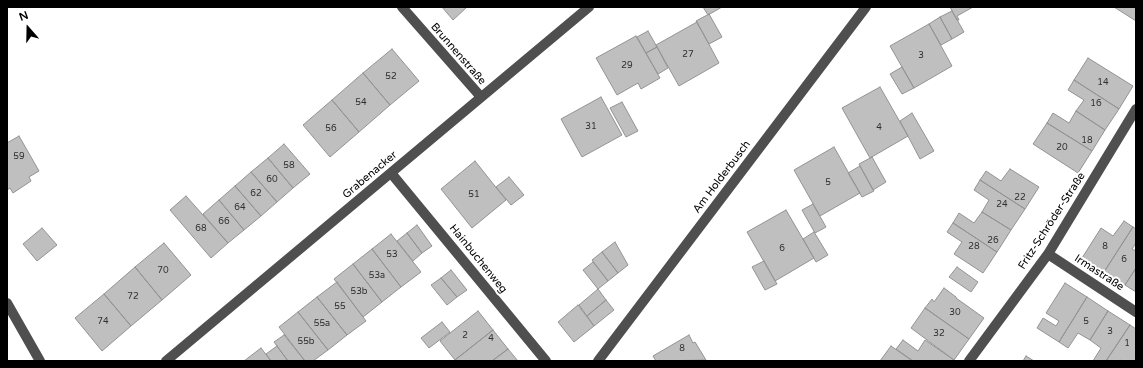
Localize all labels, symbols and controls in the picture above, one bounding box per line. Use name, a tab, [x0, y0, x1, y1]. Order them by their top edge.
north arrow	[8, 8, 48, 48]
text: N	[17, 9, 30, 24]
street label: Brunnenstraße	[428, 20, 488, 88]
house number: 27	[682, 50, 694, 60]
house number: 3	[918, 51, 924, 61]
house number: 29	[621, 61, 633, 71]
house number: 52	[385, 72, 397, 82]
house number: 14	[1097, 78, 1109, 88]
house number: 54	[355, 98, 367, 108]
house number: 16	[1090, 99, 1102, 109]
house number: 31	[585, 122, 597, 132]
house number: 4	[876, 123, 882, 133]
house number: 56	[325, 124, 337, 134]
house number: 18	[1081, 136, 1093, 146]
street label: Am Holderbusch	[690, 138, 754, 216]
house number: 20	[1056, 143, 1068, 153]
street label: Grabenacker	[340, 148, 400, 202]
house number: 59	[13, 152, 25, 162]
house number: 58	[283, 161, 295, 171]
street label: Fritz-Schröder-Straße	[1016, 170, 1088, 272]
house number: 60	[266, 175, 278, 185]
house number: 5	[825, 178, 831, 188]
house number: 62	[250, 189, 262, 199]
house number: 51	[468, 190, 480, 200]
house number: 22	[1014, 193, 1026, 203]
house number: 24	[996, 200, 1008, 210]
house number: 64	[234, 203, 246, 213]
house number: 66	[218, 217, 230, 227]
street label: Hainbuchenweg	[446, 222, 510, 296]
house number: 68	[195, 224, 207, 234]
house number: 26	[987, 236, 999, 246]
house number: 28	[968, 242, 980, 252]
house number: 8	[1102, 242, 1108, 252]
house number: 6	[779, 244, 785, 254]
house number: 53	[386, 250, 398, 260]
street label: Irmastraße	[1072, 252, 1126, 294]
house number: 6	[1121, 255, 1127, 265]
house number: 70	[157, 266, 169, 276]
house number: 53a	[369, 271, 385, 281]
house number: 53b	[351, 287, 367, 297]
house number: 72	[127, 292, 139, 302]
house number: 55	[334, 302, 346, 312]
house number: 30	[949, 308, 961, 318]
house number: 74	[97, 317, 109, 327]
house number: 5	[1083, 317, 1089, 327]
house number: 55a	[314, 319, 330, 329]
house number: 3	[1107, 327, 1113, 337]
house number: 32	[933, 329, 945, 339]
house number: 2	[462, 331, 468, 341]
house number: 4	[488, 334, 494, 344]
house number: 55b	[298, 337, 314, 347]
house number: 1	[1124, 339, 1130, 349]
house number: 8	[679, 344, 685, 354]

